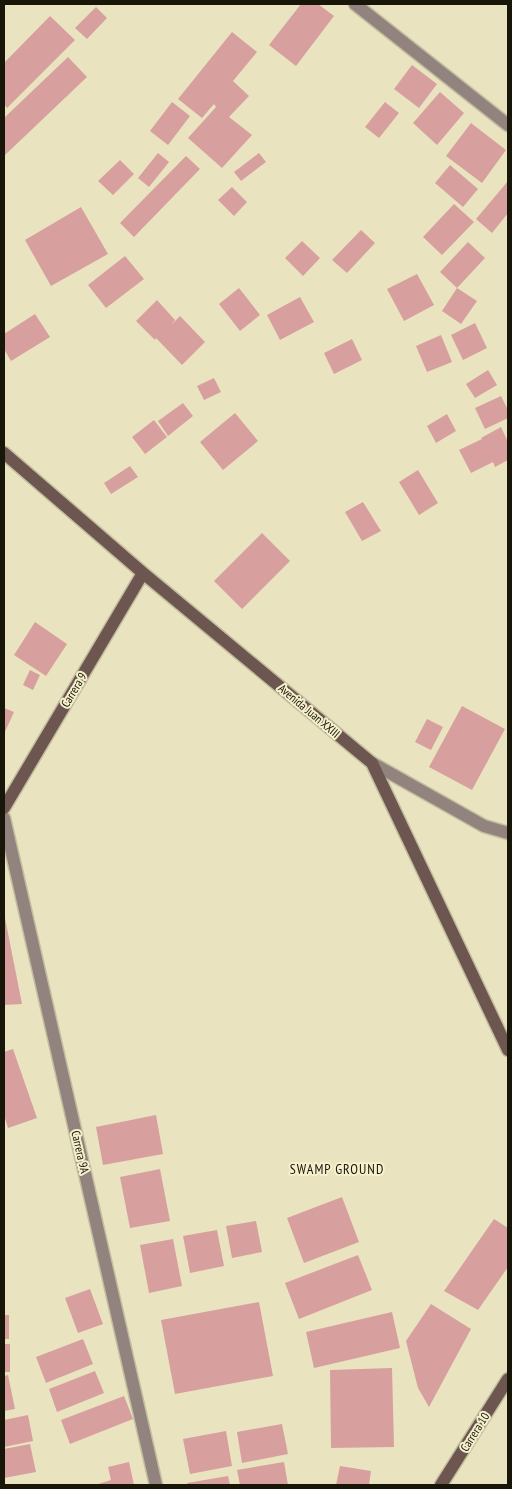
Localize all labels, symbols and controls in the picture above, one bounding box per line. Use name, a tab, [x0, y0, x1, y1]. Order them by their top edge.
street label: Carrera 9	[57, 670, 90, 710]
street label: Avenida Juan XXIII	[275, 680, 343, 741]
street label: Carrera 9A	[68, 1129, 93, 1175]
district label: SWAMP GROUND	[290, 1160, 384, 1178]
street label: Carrera 10	[457, 1409, 492, 1454]

